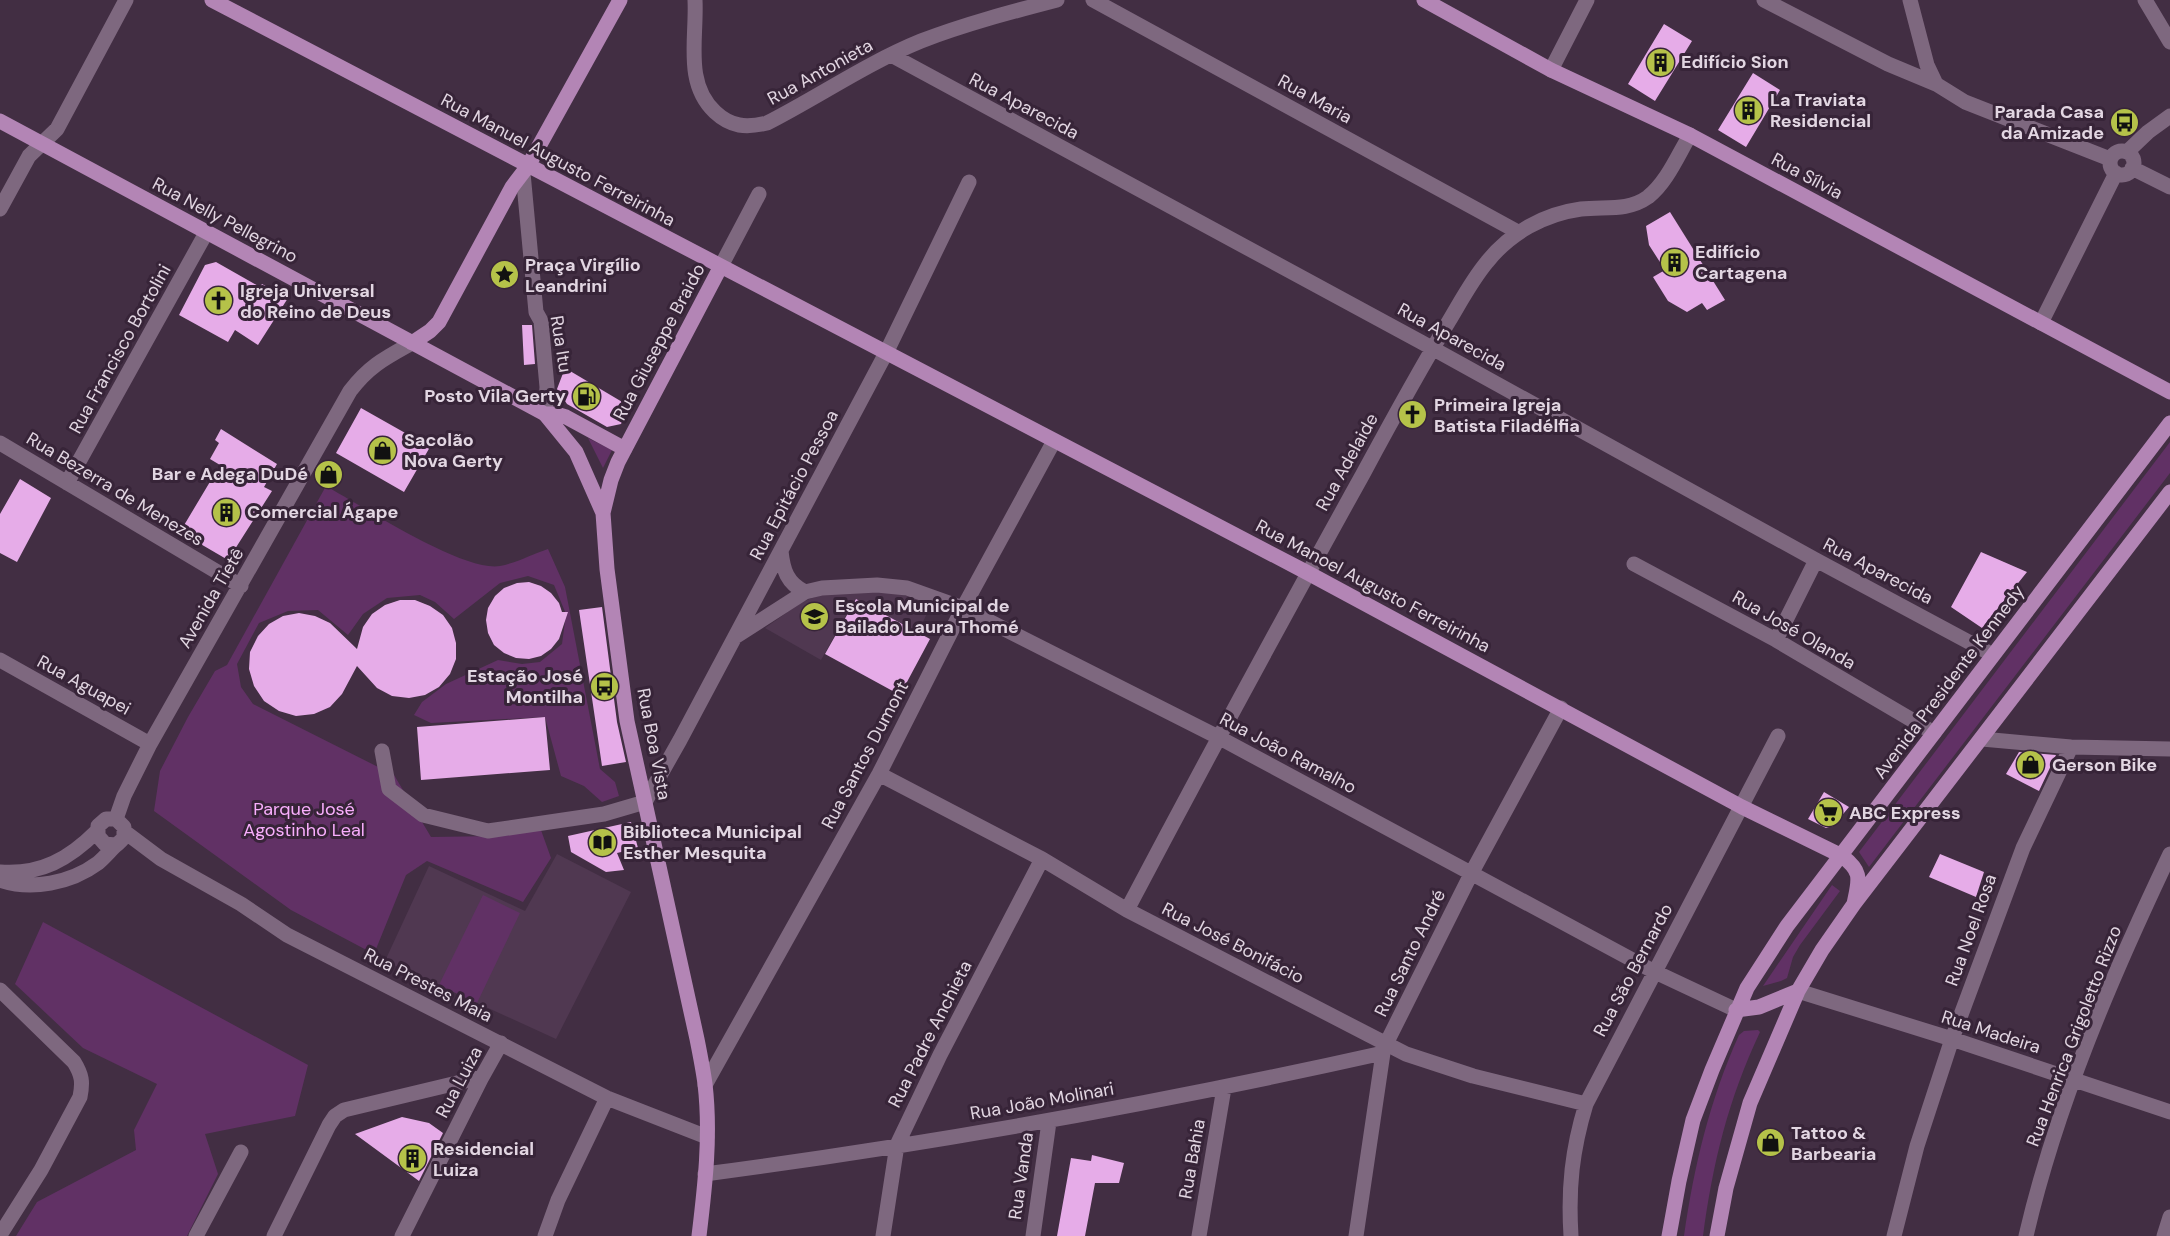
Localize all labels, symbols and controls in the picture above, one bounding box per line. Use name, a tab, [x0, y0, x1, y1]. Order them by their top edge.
street label: Rua Antonieta	[763, 33, 877, 111]
building icon: Edifício Sion	[1644, 46, 1676, 78]
place label: Edifício Sion	[1681, 50, 1789, 74]
street label: Rua Aparecida	[965, 67, 1083, 145]
street label: Rua Maria	[1274, 69, 1356, 129]
street label: Rua Manuel Augusto Ferreirinha	[437, 88, 679, 232]
place label: La Traviata Residencial	[1770, 88, 1871, 133]
building icon: La Traviata Residencial	[1733, 94, 1765, 126]
place label: Parada Casa da Amizade	[1995, 100, 2104, 145]
bus stop icon: Parada Casa da Amizade	[2109, 106, 2141, 138]
street label: Rua Sílvia	[1767, 147, 1847, 205]
street label: Rua Nelly Pellegrino	[148, 172, 302, 268]
place label: Edifício Cartagena	[1695, 240, 1787, 285]
building icon: Edifício Cartagena	[1658, 246, 1690, 278]
place label: Praça Virgílio Leandrini	[525, 253, 641, 298]
place icon: Praça Virgílio Leandrini	[488, 259, 520, 291]
street label: Rua Giuseppe Braido	[607, 259, 711, 425]
street label: Rua Francisco Bortolini	[63, 260, 177, 438]
place label: Igreja Universal do Reino de Deus	[240, 279, 391, 324]
church icon: Igreja Universal do Reino de Deus	[203, 285, 235, 317]
street label: Rua Aparecida	[1393, 297, 1511, 377]
street label: Rua Itu	[545, 314, 577, 374]
fuel station icon: Posto Vila Gerty	[571, 380, 603, 412]
place label: Posto Vila Gerty	[424, 384, 566, 408]
place label: Primeira Igreja Batista Filadélfia	[1434, 393, 1580, 438]
church icon: Primeira Igreja Batista Filadélfia	[1397, 399, 1429, 431]
street label: Rua Epitácio Pessoa	[744, 406, 844, 564]
street label: Rua Adelaide	[1310, 409, 1384, 515]
street label: Rua Bezerra de Menezes	[22, 426, 208, 552]
place label: Sacolão Nova Gerty	[404, 428, 503, 473]
shop icon: Sacolão Nova Gerty	[367, 434, 399, 466]
shop icon: Bar e Adega DuDé	[313, 458, 345, 490]
place label: Bar e Adega DuDé	[152, 462, 308, 486]
building icon: Comercial Ágape	[210, 496, 242, 528]
place label: Comercial Ágape	[247, 500, 399, 524]
street label: Rua Manoel Augusto Ferreirinha	[1252, 514, 1494, 658]
street label: Rua Aparecida	[1819, 532, 1937, 610]
street label: Avenida Tietê	[173, 543, 249, 653]
street label: Avenida Presidente Kennedy	[1868, 580, 2030, 784]
street label: Rua José Olanda	[1728, 585, 1860, 675]
place label: Escola Municipal de Bailado Laura Thomé	[835, 594, 1019, 639]
school or university icon: Escola Municipal de Bailado Laura Thomé	[798, 600, 830, 632]
street label: Rua Aguapei	[33, 649, 135, 721]
place label: Estação José Montilha	[467, 664, 583, 709]
bus stop icon: Estação José Montilha	[588, 670, 620, 702]
street label: Rua Santos Dumont	[816, 677, 914, 833]
street label: Rua Boa Vista	[631, 686, 677, 802]
street label: Rua João Ramalho	[1215, 707, 1361, 799]
shop icon: Gerson Bike	[2015, 749, 2047, 781]
place label: Gerson Bike	[2052, 753, 2157, 777]
park label: Parque José Agostinho Leal	[243, 797, 365, 842]
supermarket icon: ABC Express	[1812, 797, 1844, 829]
place label: ABC Express	[1849, 801, 1961, 825]
place label: Biblioteca Municipal Esther Mesquita	[623, 820, 802, 865]
library icon: Biblioteca Municipal Esther Mesquita	[586, 826, 618, 858]
street label: Rua Noel Rosa	[1940, 871, 2002, 989]
street label: Rua Santo André	[1369, 885, 1451, 1021]
street label: Rua José Bonifácio	[1158, 897, 1308, 989]
street label: Rua São Bernardo	[1588, 899, 1678, 1041]
street label: Rua Henrica Grigoletto Rizzo	[2021, 922, 2127, 1150]
street label: Rua Prestes Maia	[360, 942, 496, 1028]
street label: Rua Padre Anchieta	[883, 956, 977, 1112]
street label: Rua Madeira	[1938, 1005, 2044, 1059]
street label: Rua Luiza	[430, 1042, 488, 1122]
street label: Rua João Molinari	[968, 1077, 1116, 1125]
street label: Rua Bahia	[1173, 1117, 1211, 1201]
place label: Tattoo & Barbearia	[1791, 1121, 1876, 1166]
shop icon: Tattoo & Barbearia	[1754, 1127, 1786, 1159]
street label: Rua Vanda	[1003, 1131, 1039, 1221]
place label: Residencial Luiza	[433, 1137, 534, 1182]
building icon: Residencial Luiza	[396, 1143, 428, 1175]

